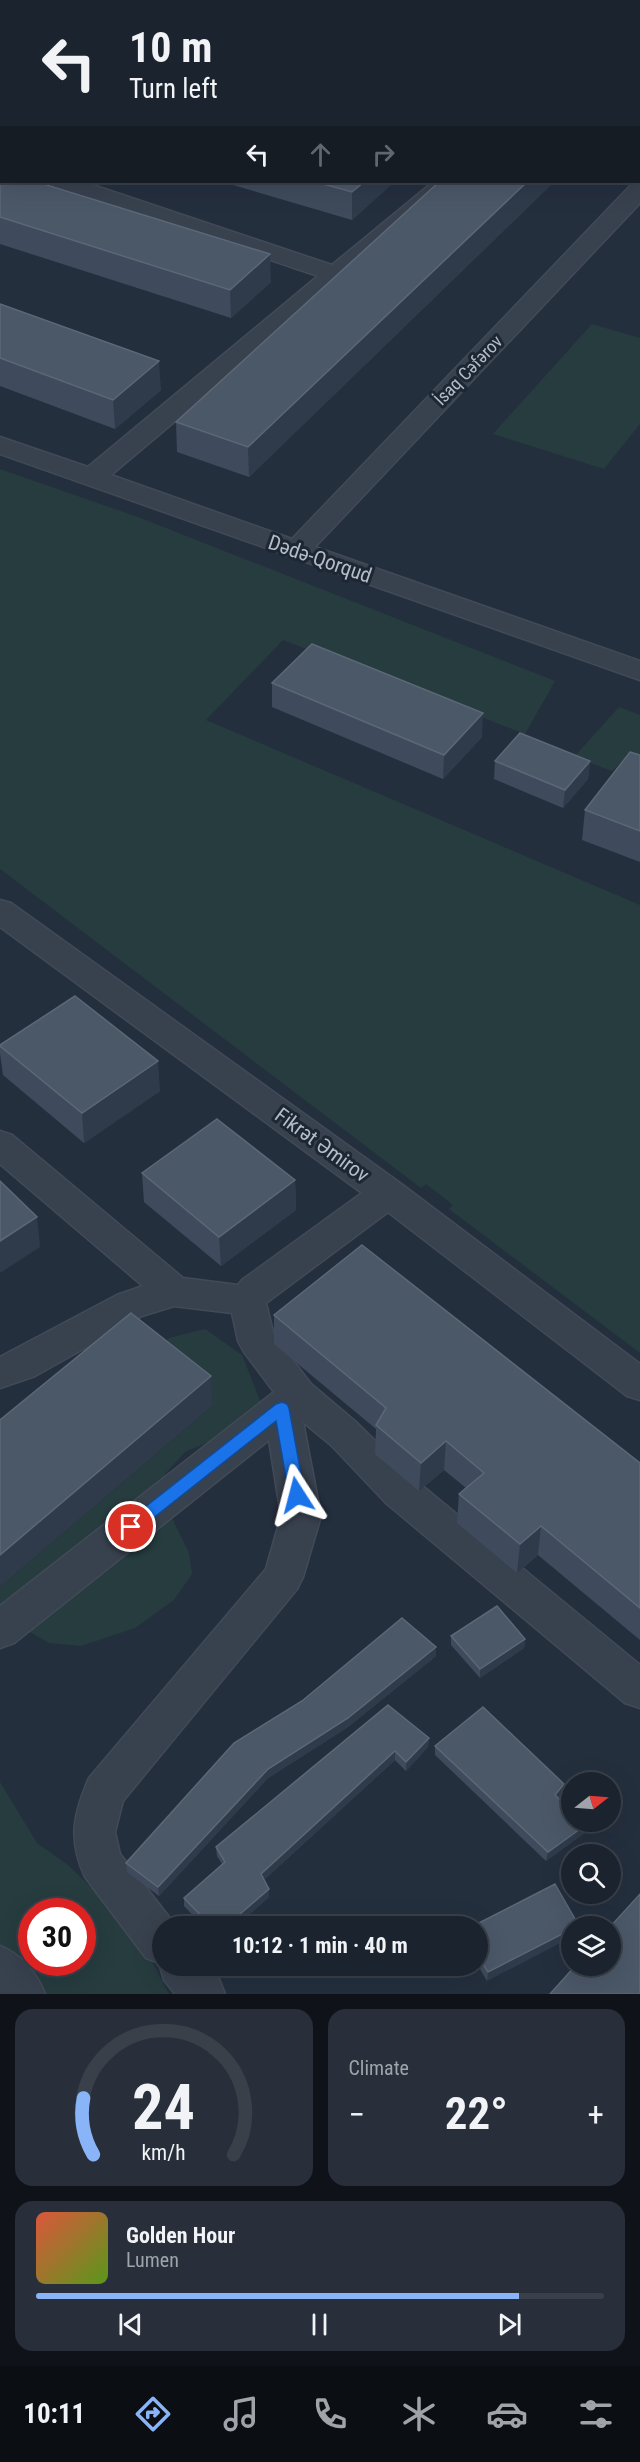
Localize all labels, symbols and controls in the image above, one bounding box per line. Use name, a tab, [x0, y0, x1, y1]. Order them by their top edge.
text: 10 m	[129, 23, 212, 72]
icon: left	[30, 24, 108, 102]
text: Turn left	[129, 73, 218, 105]
icon: left	[241, 138, 274, 171]
icon: ahead	[304, 138, 337, 171]
icon: right	[367, 138, 400, 171]
street label: İsaq Cəfərov	[430, 330, 507, 409]
street label: Dədə-Qorqud	[265, 530, 375, 588]
street label: Fikrət Əmirov	[270, 1103, 374, 1187]
position arrow	[265, 1463, 329, 1527]
pin	[105, 1501, 156, 1552]
icon: arrive	[114, 1510, 147, 1543]
north arrow	[561, 1772, 621, 1832]
map controls	[561, 1772, 621, 1976]
button: search	[561, 1844, 621, 1904]
speed limit sign: 30	[18, 1898, 96, 1976]
button: layers	[561, 1916, 621, 1976]
text: 10:12 · 1 min · 40 m	[232, 1933, 408, 1958]
text: Climate	[349, 2056, 409, 2080]
text: 24	[132, 2071, 195, 2144]
text: 22°	[445, 2087, 508, 2140]
text: −	[349, 2095, 365, 2134]
text: +	[588, 2095, 604, 2134]
text: km/h	[142, 2140, 186, 2165]
text: Golden Hour	[126, 2223, 235, 2248]
text: Lumen	[126, 2248, 179, 2272]
icon: previous	[114, 2308, 147, 2341]
icon: pause	[303, 2308, 336, 2341]
icon: next	[493, 2308, 526, 2341]
icon: directions	[132, 2393, 174, 2435]
icon: music	[220, 2393, 262, 2435]
icon: phone	[309, 2393, 351, 2435]
icon: climate	[398, 2393, 440, 2435]
icon: car	[486, 2393, 528, 2435]
icon: filters	[575, 2393, 617, 2435]
text: 10:11	[23, 2398, 85, 2430]

